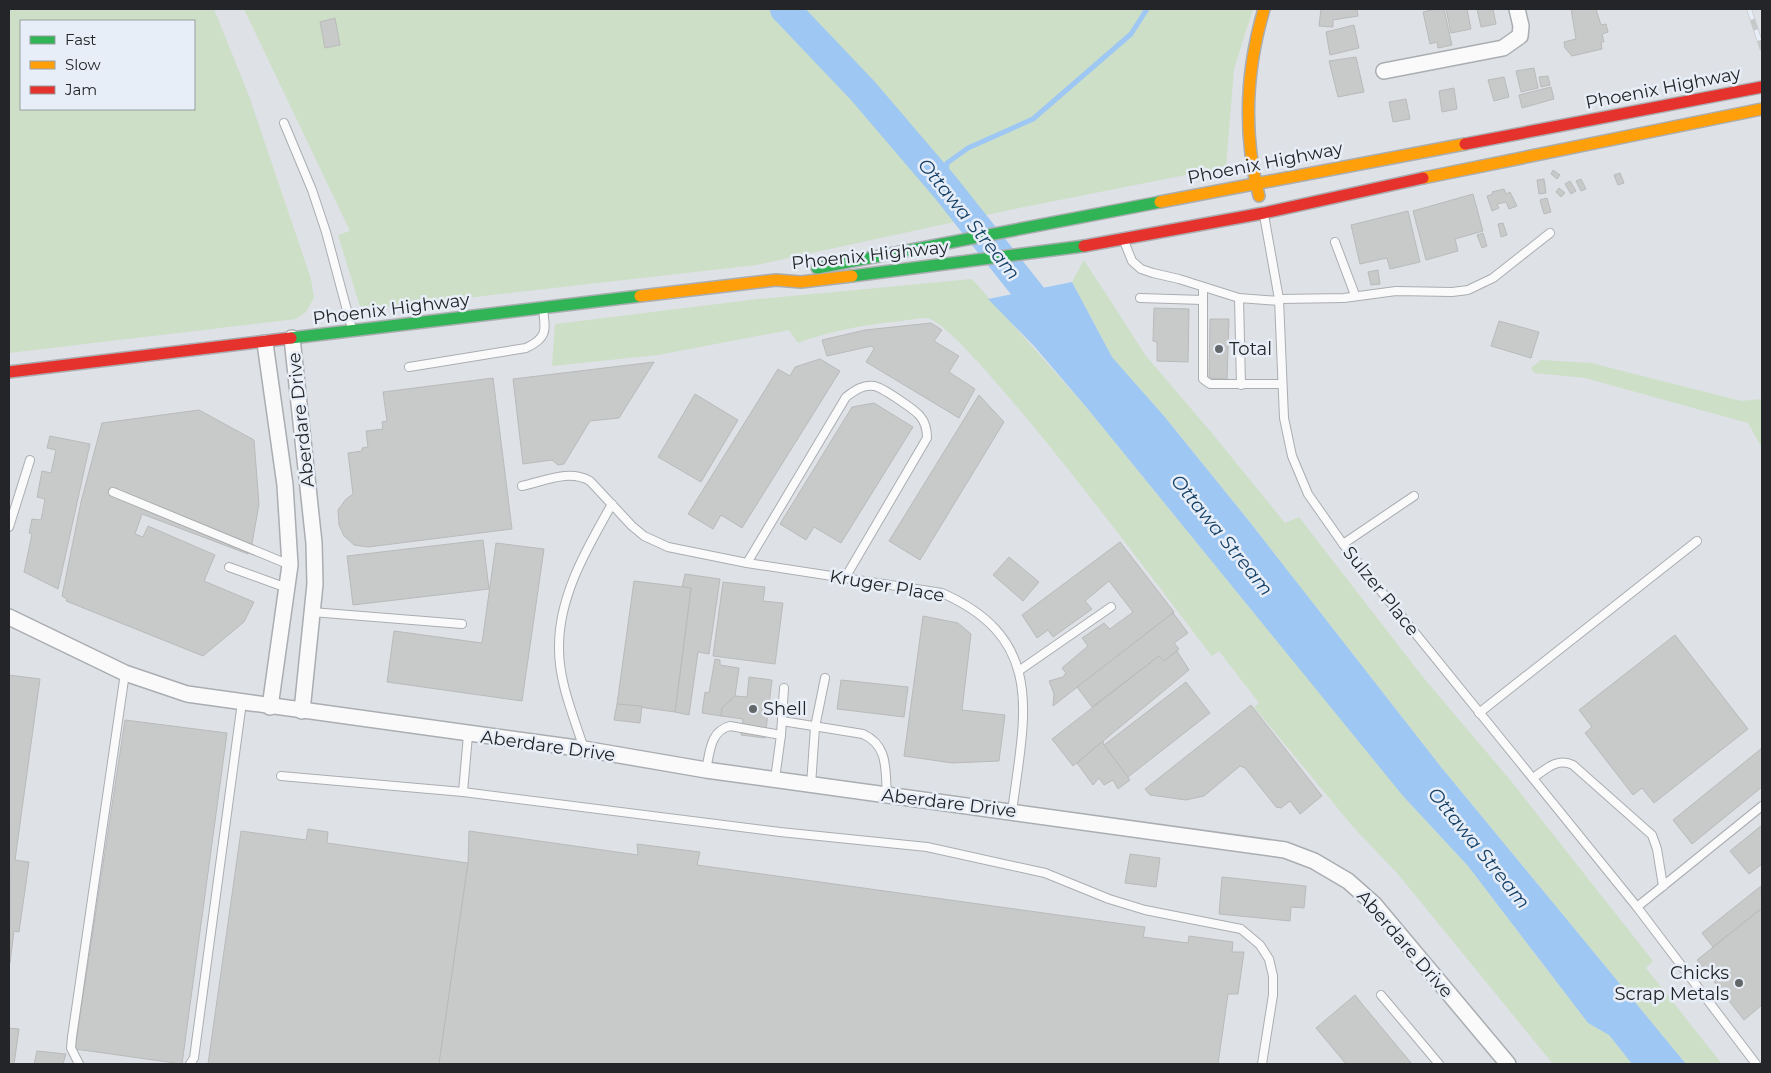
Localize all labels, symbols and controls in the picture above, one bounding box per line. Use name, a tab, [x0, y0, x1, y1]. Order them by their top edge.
legend	[20, 20, 195, 110]
text: Fast	[65, 30, 96, 49]
text: Slow	[65, 55, 101, 74]
street label: Phoenix Highway	[1583, 62, 1743, 114]
text: Jam	[64, 80, 97, 99]
street label: Phoenix Highway	[1185, 137, 1345, 189]
water label: Ottawa Stream	[913, 154, 1025, 284]
street label: Phoenix Highway	[790, 236, 950, 274]
street label: Phoenix Highway	[311, 288, 471, 330]
place label: Total	[1229, 338, 1272, 360]
marker: Total	[1213, 343, 1225, 355]
street label: Aberdare Drive	[283, 351, 319, 489]
water label: Ottawa Stream	[1166, 470, 1278, 600]
street label: Sulzer Place	[1338, 542, 1424, 640]
street label: Kruger Place	[828, 565, 946, 607]
place label: Shell	[763, 698, 807, 720]
marker: Shell	[747, 703, 759, 715]
street label: Aberdare Drive	[479, 726, 617, 766]
water label: Ottawa Stream	[1423, 783, 1535, 913]
street label: Aberdare Drive	[880, 784, 1018, 822]
street label: Aberdare Drive	[1352, 886, 1458, 1002]
place label: Chicks Scrap Metals	[1615, 962, 1729, 1005]
marker: Chicks Scrap Metals	[1733, 977, 1745, 989]

